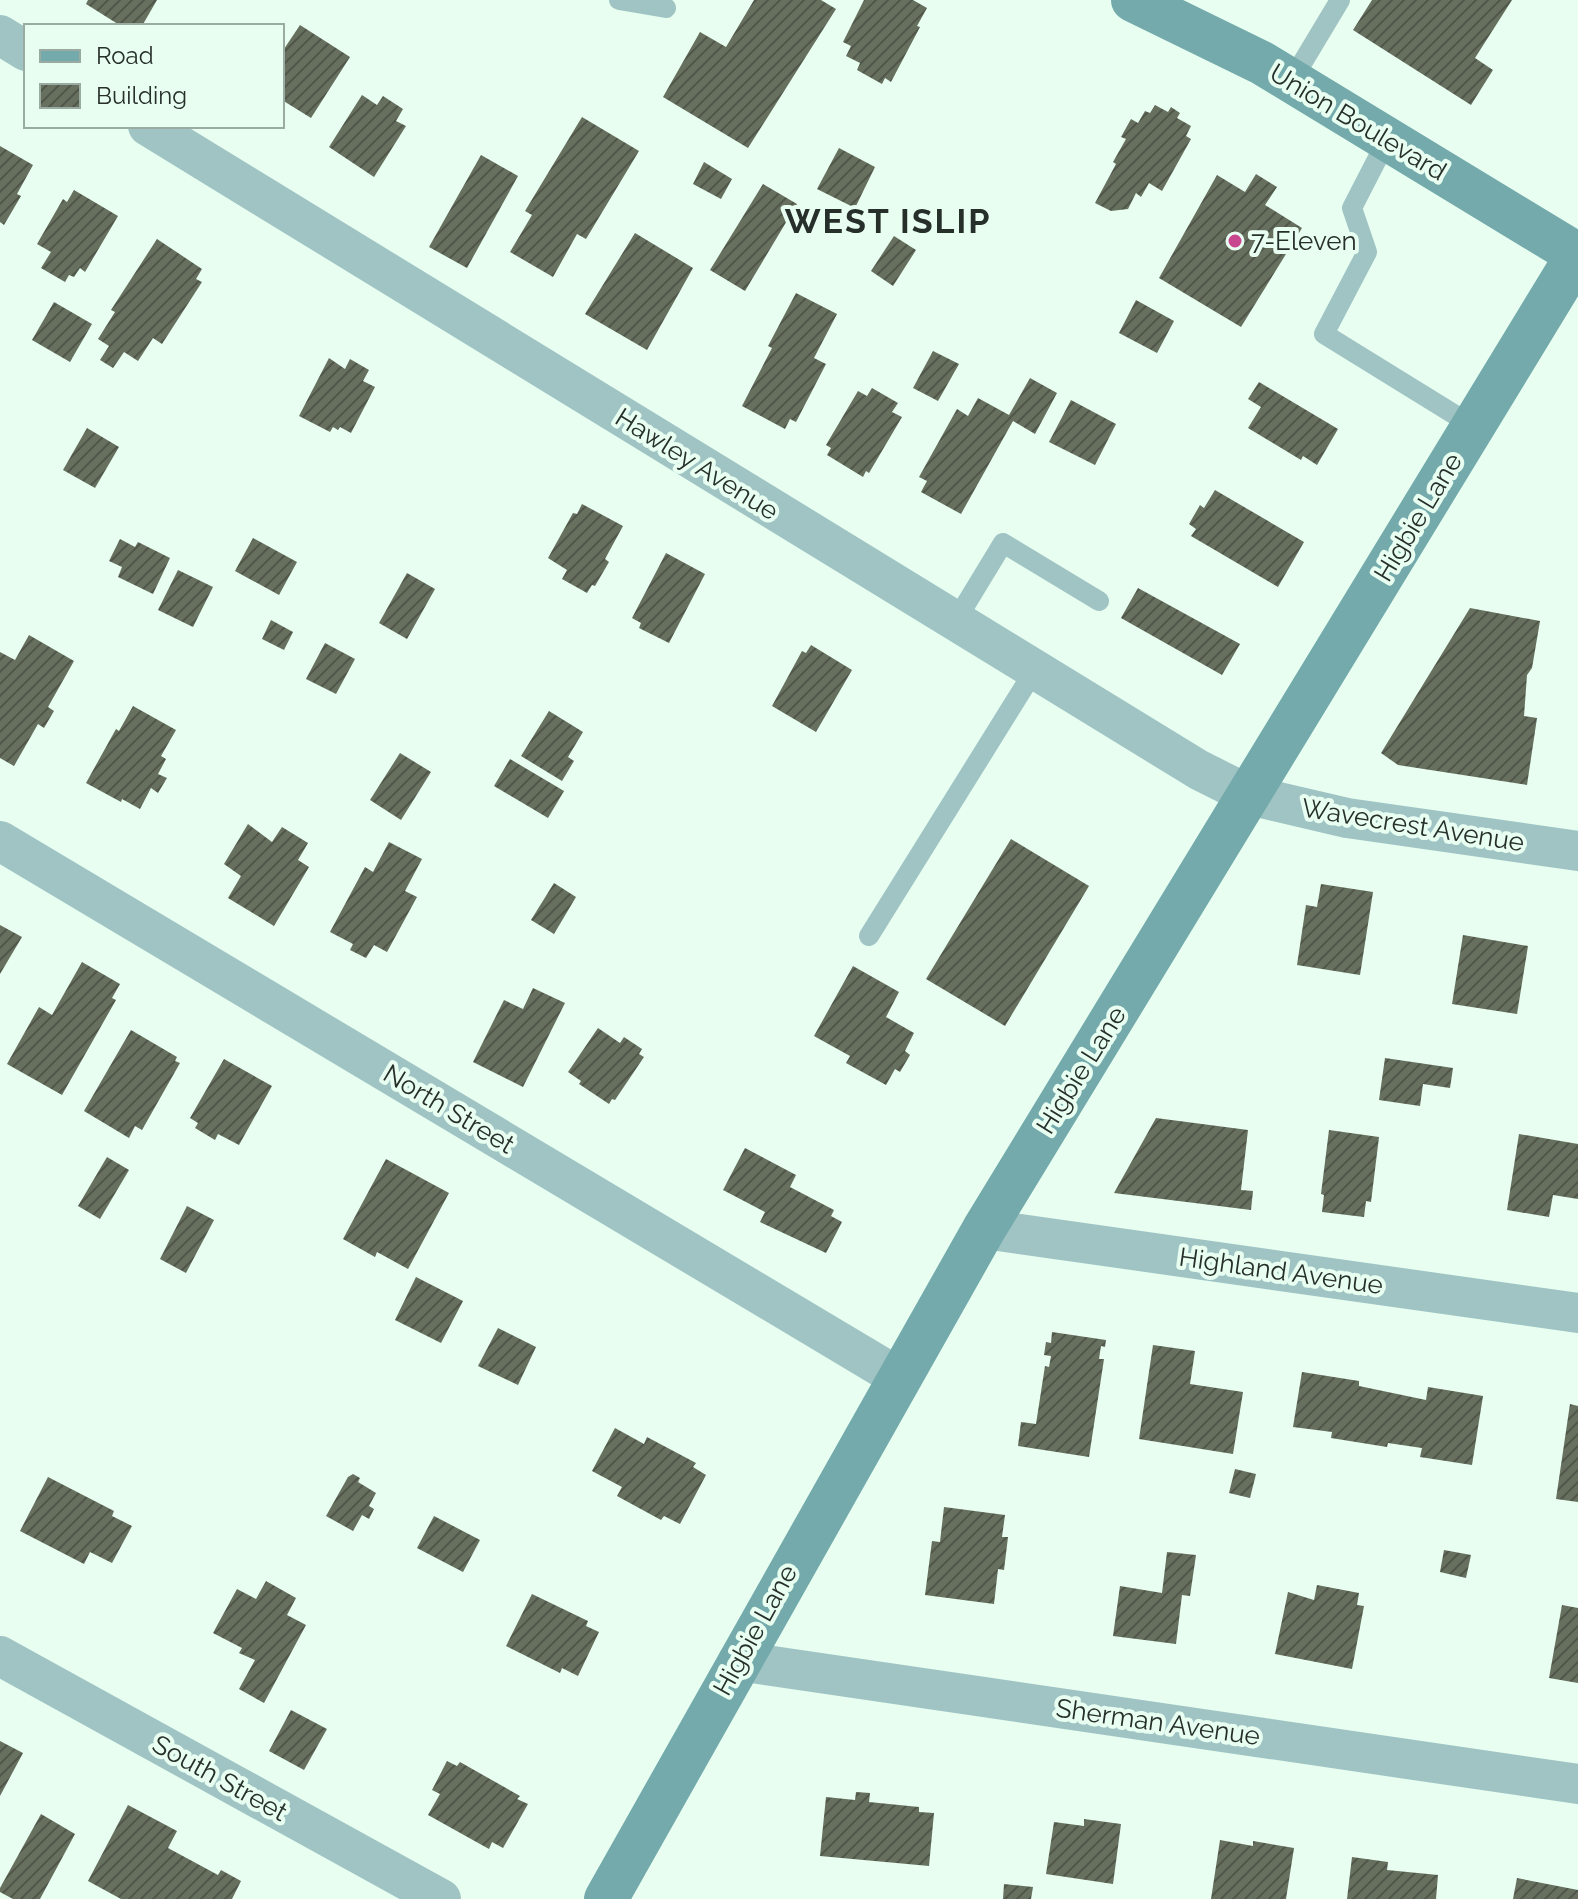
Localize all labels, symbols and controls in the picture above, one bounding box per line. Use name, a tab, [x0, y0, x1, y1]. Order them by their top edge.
legend	[24, 24, 284, 128]
text: Road	[96, 41, 154, 70]
street label: Union Boulevard	[1264, 58, 1452, 186]
text: Building	[96, 81, 187, 110]
district label: WEST ISLIP	[785, 201, 991, 241]
place label: 7-Eleven	[1251, 226, 1357, 256]
marker: 7-Eleven	[1226, 232, 1244, 250]
street label: Hawley Avenue	[610, 402, 784, 526]
street label: Higbie Lane	[1368, 447, 1468, 587]
street label: Wavecrest Avenue	[1300, 793, 1526, 857]
street label: Higbie Lane	[1030, 1001, 1132, 1139]
street label: North Street	[378, 1058, 520, 1160]
street label: Highland Avenue	[1177, 1242, 1385, 1300]
street label: Higbie Lane	[707, 1560, 803, 1700]
street label: Sherman Avenue	[1054, 1693, 1262, 1751]
street label: South Street	[147, 1729, 293, 1827]

